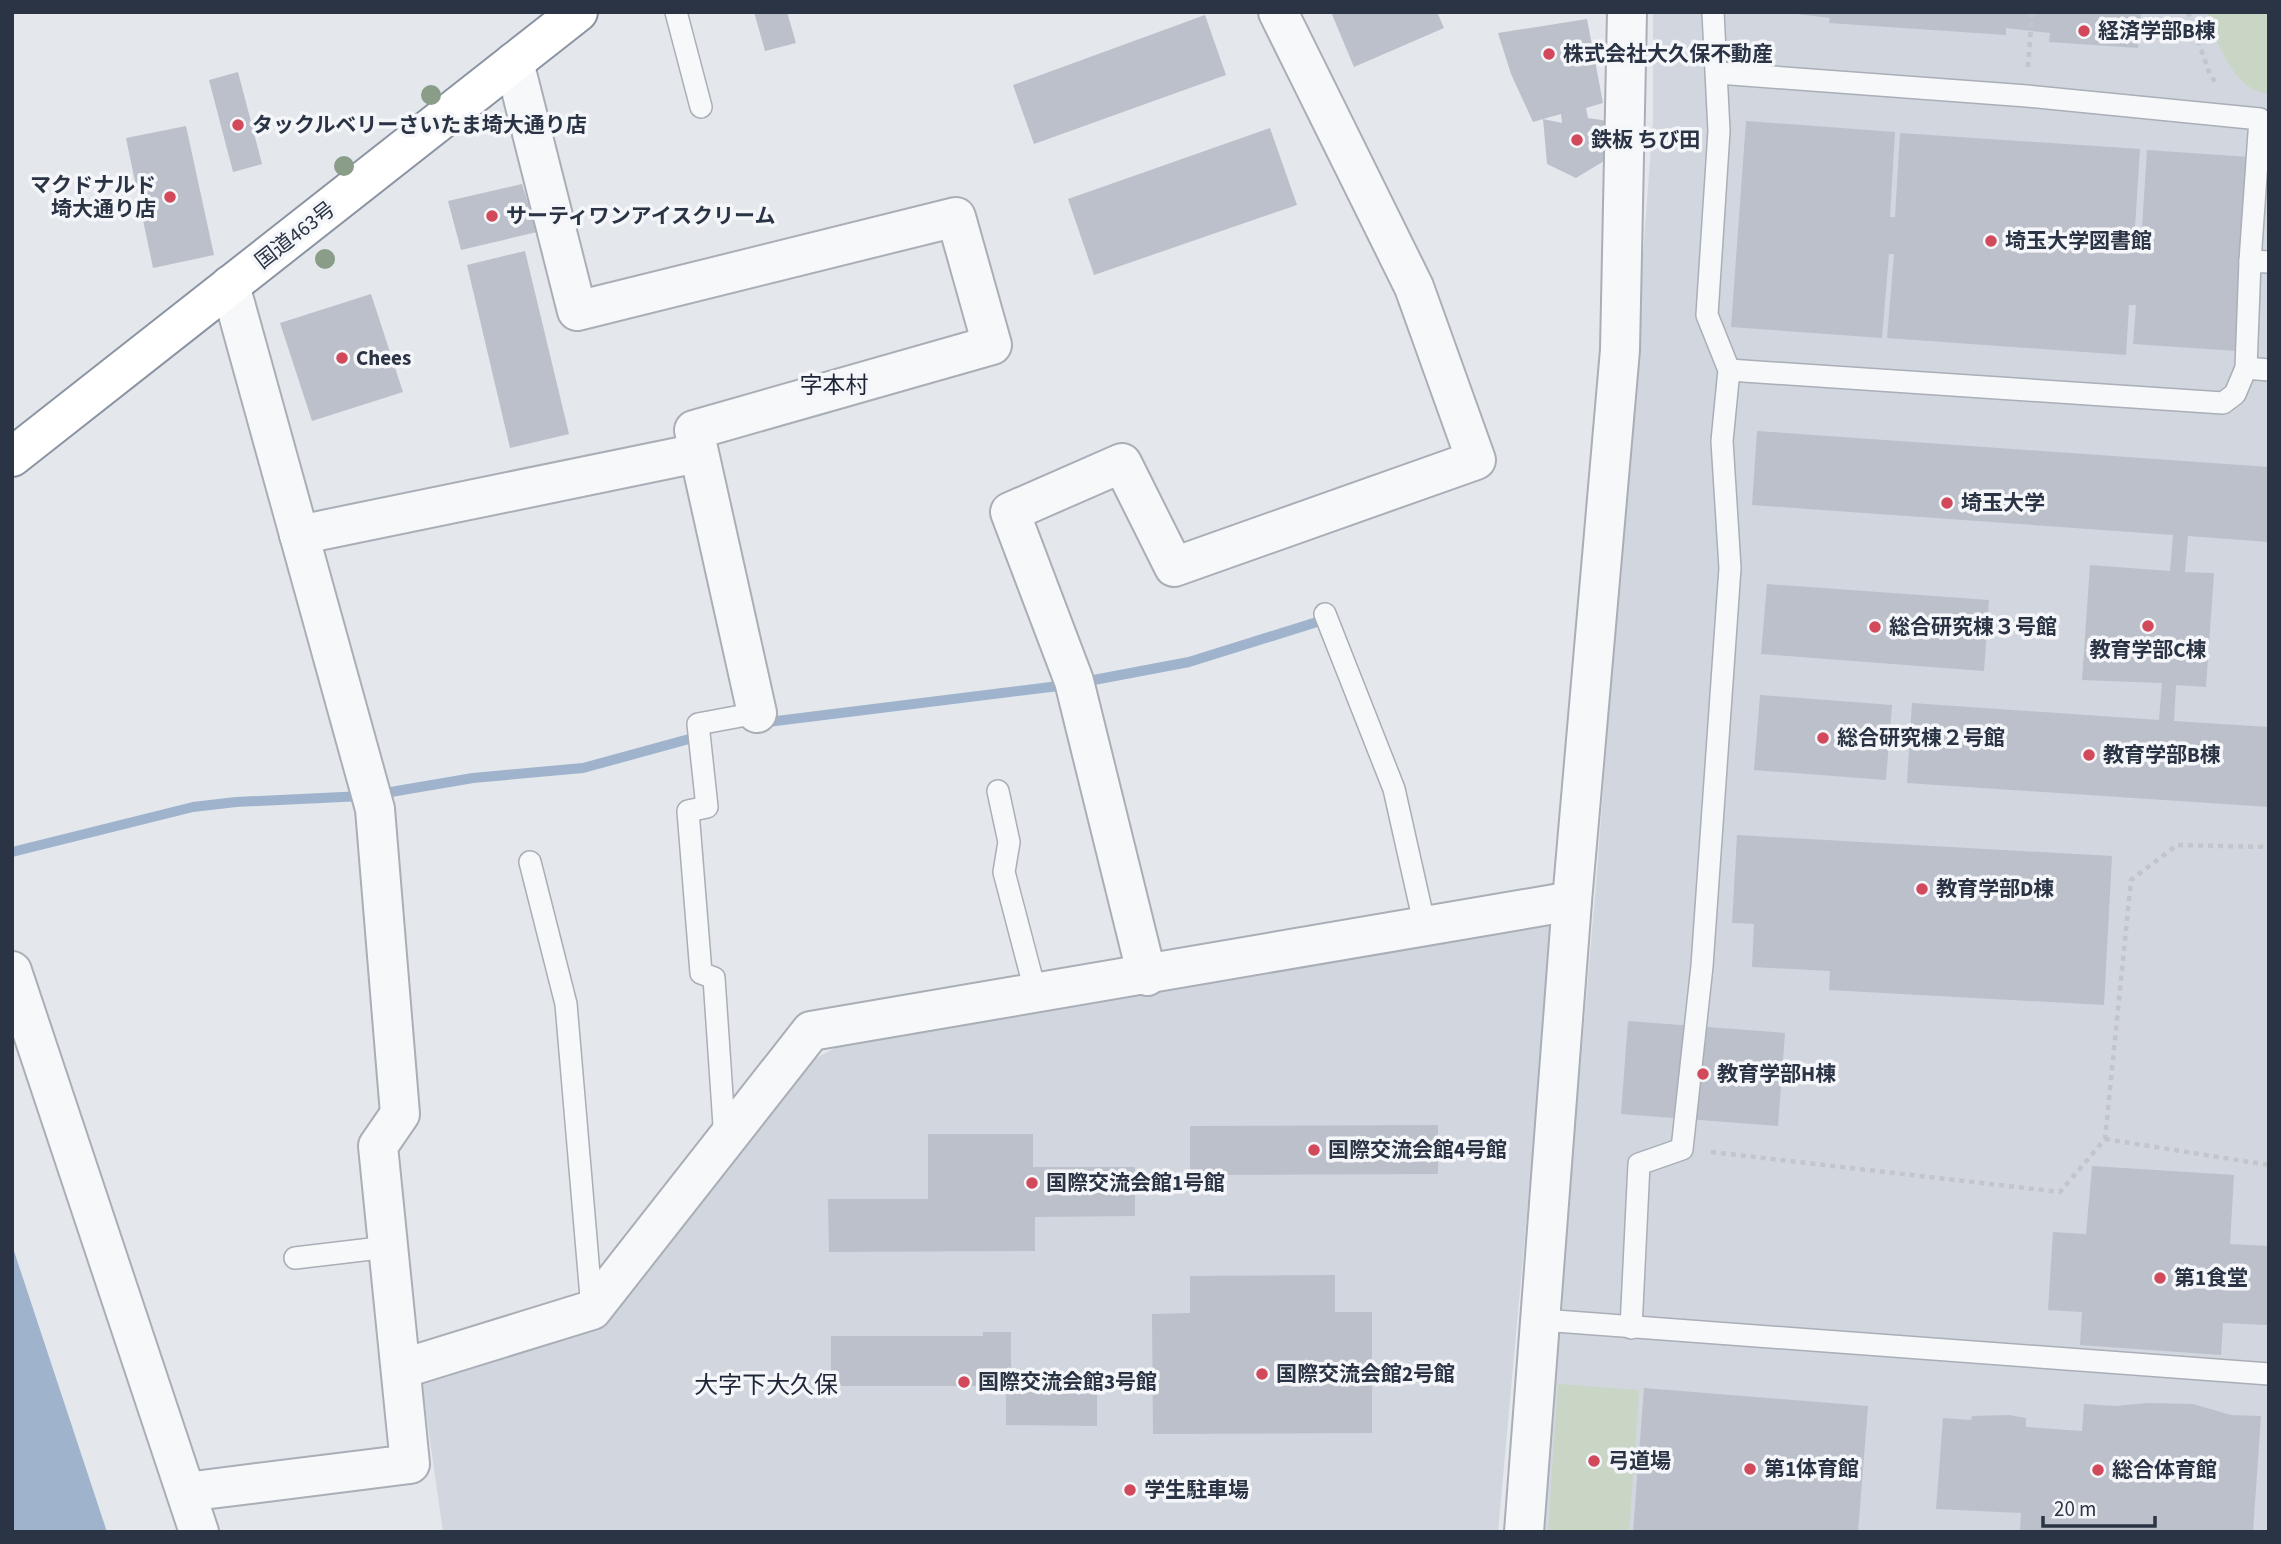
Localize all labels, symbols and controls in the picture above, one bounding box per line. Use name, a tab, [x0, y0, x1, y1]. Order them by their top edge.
place label: 経済学部B棟	[2098, 16, 2216, 46]
marker: 経済学部B棟	[2076, 23, 2092, 39]
place label: 株式会社大久保不動産	[1563, 39, 1773, 69]
marker: 株式会社大久保不動産	[1541, 46, 1557, 62]
place label: タックルベリーさいたま埼大通り店	[252, 110, 587, 140]
marker: タックルベリーさいたま埼大通り店	[230, 117, 246, 133]
place label: 鉄板 ちび田	[1591, 125, 1700, 155]
marker: 鉄板 ちび田	[1569, 132, 1585, 148]
place label: マクドナルド 埼大通り店	[30, 170, 156, 224]
marker: マクドナルド 埼大通り店	[162, 189, 178, 205]
street label: 国道463号	[249, 194, 341, 276]
place label: サーティワンアイスクリーム	[506, 201, 775, 231]
marker: サーティワンアイスクリーム	[484, 208, 500, 224]
place label: 埼玉大学図書館	[2005, 226, 2152, 256]
marker: 埼玉大学図書館	[1983, 233, 1999, 249]
place label: Chees	[356, 343, 411, 373]
marker: Chees	[334, 350, 350, 366]
district label: 字本村	[800, 369, 869, 402]
place label: 埼玉大学	[1961, 488, 2045, 518]
marker: 埼玉大学	[1939, 495, 1955, 511]
place label: 総合研究棟３号館	[1889, 612, 2057, 642]
marker: 教育学部C棟	[2140, 618, 2156, 634]
marker: 総合研究棟３号館	[1867, 619, 1883, 635]
place label: 教育学部C棟	[2089, 635, 2207, 665]
place label: 総合研究棟２号館	[1837, 723, 2005, 753]
marker: 総合研究棟２号館	[1815, 730, 1831, 746]
place label: 教育学部B棟	[2103, 740, 2221, 770]
marker: 教育学部B棟	[2081, 747, 2097, 763]
place label: 教育学部D棟	[1936, 874, 2054, 904]
marker: 教育学部D棟	[1914, 881, 1930, 897]
place label: 教育学部H棟	[1717, 1059, 1836, 1089]
marker: 教育学部H棟	[1695, 1066, 1711, 1082]
place label: 国際交流会館4号館	[1328, 1135, 1507, 1165]
marker: 国際交流会館4号館	[1306, 1142, 1322, 1158]
place label: 国際交流会館1号館	[1046, 1168, 1225, 1198]
marker: 国際交流会館1号館	[1024, 1175, 1040, 1191]
place label: 第1食堂	[2174, 1263, 2248, 1293]
marker: 第1食堂	[2152, 1270, 2168, 1286]
place label: 国際交流会館2号館	[1276, 1359, 1455, 1389]
marker: 国際交流会館2号館	[1254, 1366, 1270, 1382]
place label: 国際交流会館3号館	[978, 1367, 1157, 1397]
district label: 大字下大久保	[694, 1368, 838, 1403]
marker: 国際交流会館3号館	[956, 1374, 972, 1390]
place label: 弓道場	[1608, 1446, 1671, 1476]
marker: 弓道場	[1586, 1453, 1602, 1469]
place label: 第1体育館	[1764, 1454, 1859, 1484]
place label: 総合体育館	[2112, 1455, 2217, 1485]
marker: 第1体育館	[1742, 1461, 1758, 1477]
marker: 総合体育館	[2090, 1462, 2106, 1478]
place label: 学生駐車場	[1144, 1475, 1249, 1505]
marker: 学生駐車場	[1122, 1482, 1138, 1498]
scale bar	[2043, 1484, 2155, 1528]
text: 20 m	[2054, 1494, 2096, 1524]

